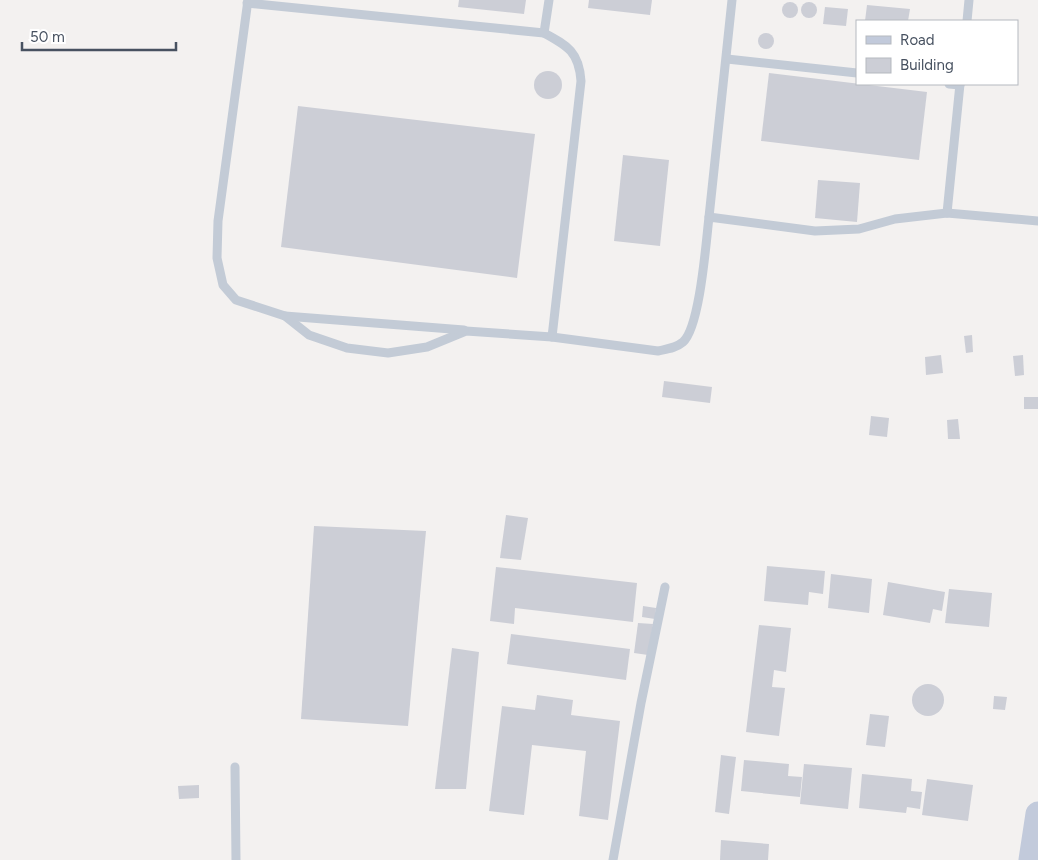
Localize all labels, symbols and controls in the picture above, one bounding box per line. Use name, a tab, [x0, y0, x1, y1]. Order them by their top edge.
scale bar	[22, 20, 176, 52]
legend	[856, 20, 1018, 85]
text: 50 m	[30, 28, 65, 46]
text: Road	[900, 31, 935, 49]
text: Building	[900, 56, 954, 74]

